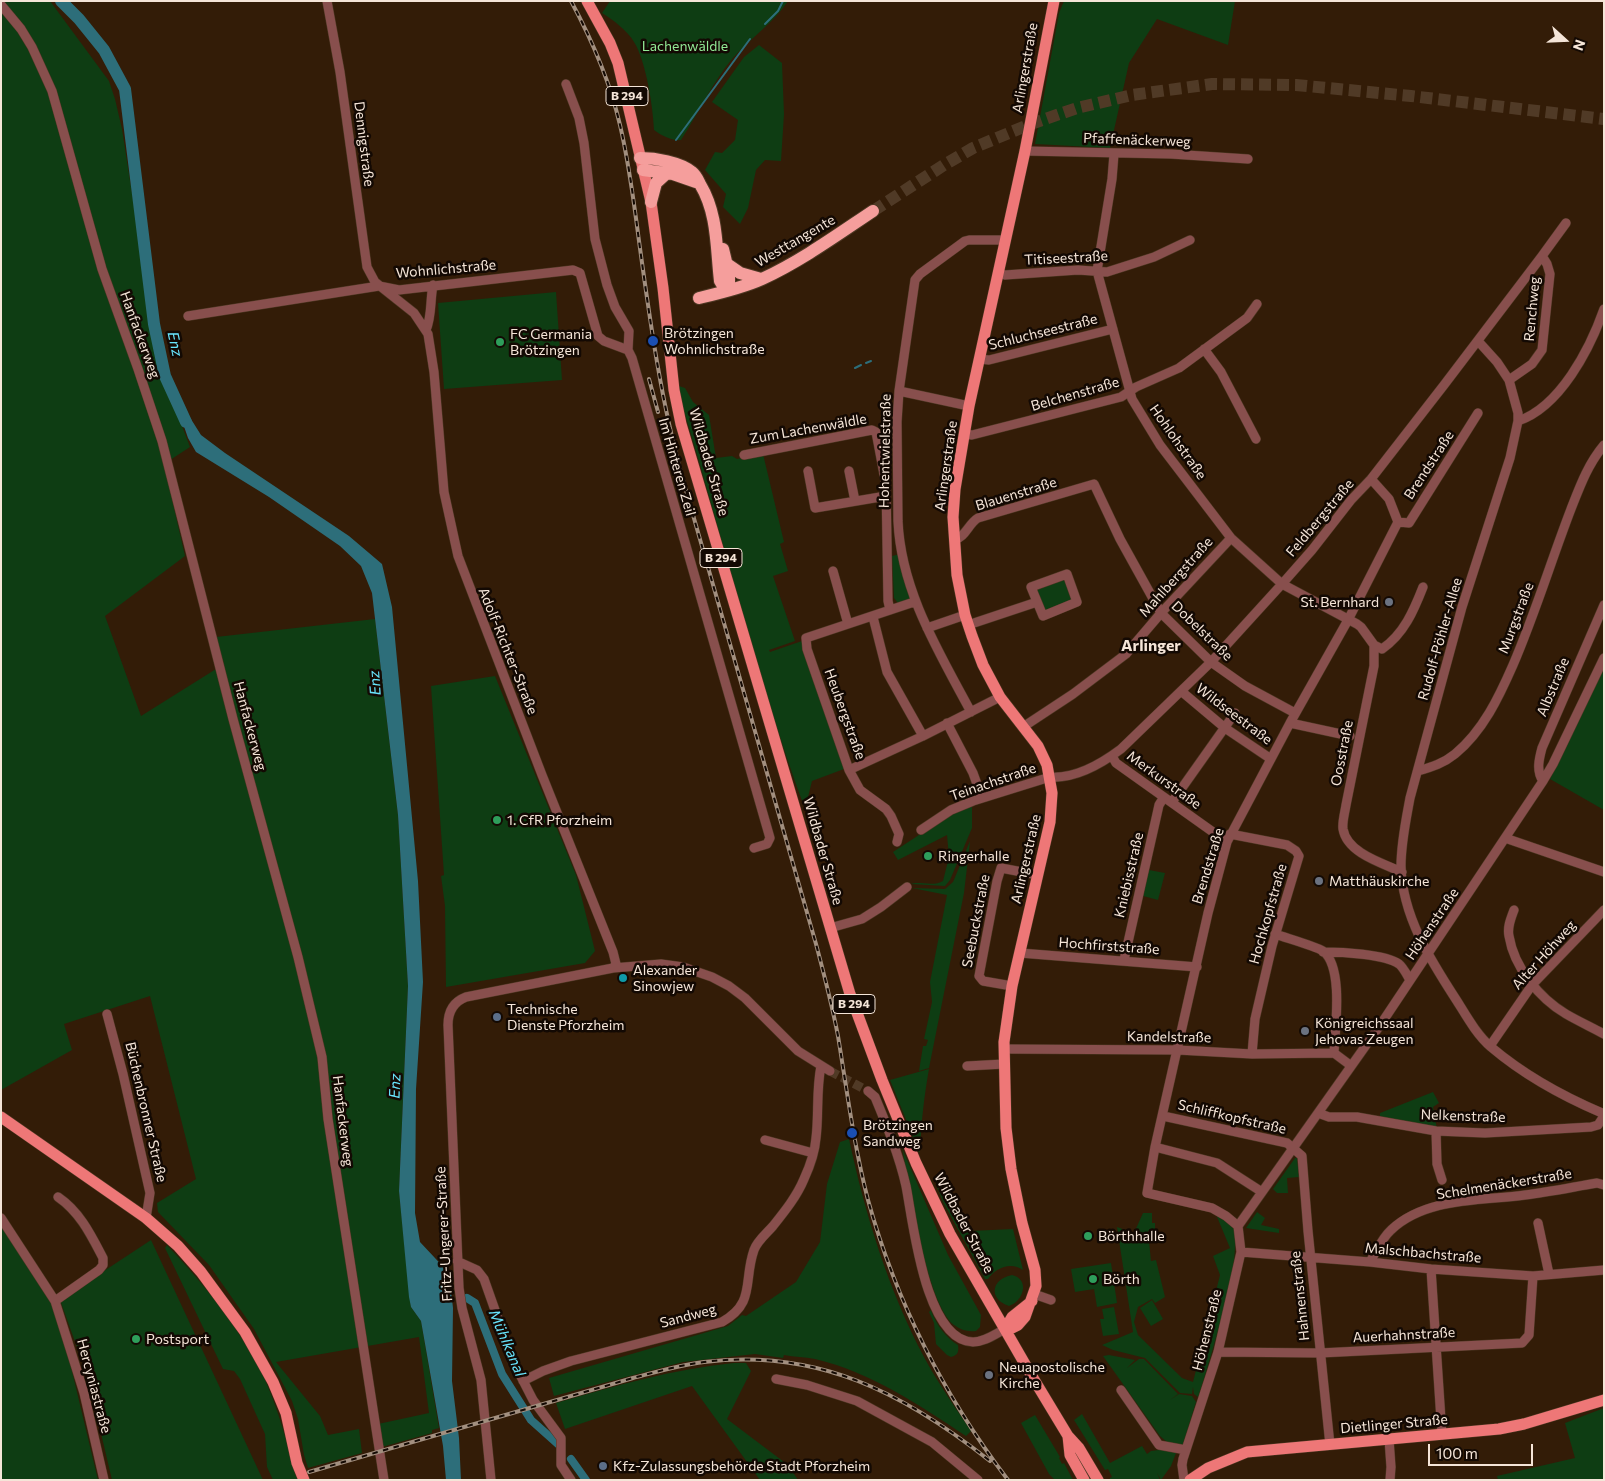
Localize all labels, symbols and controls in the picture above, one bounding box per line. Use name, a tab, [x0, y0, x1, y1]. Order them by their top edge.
north arrow	[1540, 15, 1590, 65]
street label: Arlingerstraße	[1009, 22, 1041, 114]
text: N	[1570, 37, 1589, 53]
park label: Lachenwäldle	[642, 38, 728, 54]
road number: B 294	[606, 86, 648, 105]
street label: Dennigstraße	[350, 100, 378, 188]
street label: Pfaffenäckerweg	[1083, 130, 1191, 150]
street label: Westtangente	[752, 211, 838, 271]
street label: Titiseestraße	[1024, 247, 1108, 269]
street label: Wohnlichstraße	[395, 256, 497, 282]
street label: Renchweg	[1521, 276, 1543, 342]
street label: Hanfackerweg	[116, 289, 164, 381]
street label: Schluchseestraße	[987, 310, 1099, 354]
place label: Brötzingen Wohnlichstraße	[664, 325, 765, 358]
place label: FC Germania Brötzingen	[510, 326, 592, 358]
water label: Enz	[164, 330, 186, 358]
marker: Brötzingen Wohnlichstraße	[646, 334, 660, 348]
marker: FC Germania Brötzingen	[494, 336, 506, 348]
street label: Belchenstraße	[1029, 373, 1121, 415]
street label: Hohentwielstraße	[876, 394, 894, 508]
street label: Hohlohstraße	[1146, 401, 1210, 483]
street label: Wildbader Straße	[686, 406, 732, 518]
street label: Zum Lachenwäldle	[748, 410, 868, 448]
street label: Im Hinteren Zeil	[655, 416, 699, 518]
street label: Arlingerstraße	[931, 420, 961, 512]
street label: Brendstraße	[1401, 427, 1457, 503]
street label: Blauenstraße	[973, 474, 1059, 514]
street label: Feldbergstraße	[1283, 476, 1357, 560]
street label: Mahlbergstraße	[1136, 534, 1216, 620]
road number: B 294	[700, 548, 742, 568]
street label: Rudolf-Pöhler-Allee	[1414, 576, 1466, 702]
street label: Murgstraße	[1495, 580, 1537, 656]
street label: Adolf-Richter-Straße	[475, 585, 541, 717]
place label: St. Bernhard	[1300, 594, 1379, 610]
marker: St. Bernhard	[1383, 596, 1395, 608]
street label: Dobelstraße	[1168, 598, 1236, 664]
district label: Arlinger	[1121, 636, 1181, 656]
street label: Albstraße	[1533, 655, 1573, 719]
street label: Heubergstraße	[821, 666, 869, 762]
water label: Enz	[365, 670, 385, 696]
street label: Hanfackerweg	[230, 680, 270, 772]
street label: Wildseestraße	[1192, 680, 1276, 748]
street label: Oosstraße	[1327, 719, 1357, 787]
street label: Merkurstraße	[1124, 747, 1204, 813]
street label: Teinachstraße	[948, 759, 1038, 805]
street label: Wildbader Straße	[800, 795, 846, 907]
place label: 1. CfR Pforzheim	[507, 812, 612, 828]
street label: Arlingerstraße	[1008, 813, 1044, 905]
marker: 1. CfR Pforzheim	[491, 814, 503, 826]
street label: Brendstraße	[1188, 826, 1228, 906]
street label: Kniebisstraße	[1111, 831, 1147, 919]
place label: Ringerhalle	[938, 848, 1009, 864]
marker: Ringerhalle	[922, 850, 934, 862]
street label: Hochkopfstraße	[1246, 862, 1290, 966]
street label: Seebuckstraße	[959, 873, 993, 969]
place label: Matthäuskirche	[1329, 873, 1429, 889]
marker: Matthäuskirche	[1313, 875, 1325, 887]
street label: Höhenstraße	[1402, 885, 1462, 963]
street label: Alter Höhweg	[1509, 917, 1579, 993]
street label: Hochfirststraße	[1058, 934, 1160, 958]
place label: Alexander Sinowjew	[633, 962, 697, 994]
marker: Alexander Sinowjew	[617, 972, 629, 984]
road number: B 294	[833, 994, 875, 1014]
place label: Technische Dienste Pforzheim	[507, 1001, 624, 1034]
marker: Technische Dienste Pforzheim	[491, 1011, 503, 1023]
place label: Königreichssaal Jehovas Zeugen	[1315, 1015, 1414, 1048]
marker: Königreichssaal Jehovas Zeugen	[1299, 1025, 1311, 1037]
street label: Kandelstraße	[1127, 1028, 1211, 1046]
street label: Büchenbronner Straße	[122, 1040, 170, 1184]
water label: Enz	[386, 1073, 404, 1099]
street label: Hanfackerweg	[329, 1074, 357, 1168]
street label: Schliffkopfstraße	[1176, 1096, 1288, 1138]
street label: Nelkenstraße	[1420, 1106, 1506, 1126]
place label: Brötzingen Sandweg	[863, 1117, 933, 1150]
marker: Brötzingen Sandweg	[845, 1126, 859, 1140]
street label: Schelmenäckerstraße	[1435, 1165, 1573, 1203]
street label: Fritz-Ungerer-Straße	[432, 1166, 456, 1302]
street label: Wildbader Straße	[930, 1170, 998, 1276]
place label: Börthhalle	[1098, 1228, 1165, 1244]
marker: Börthhalle	[1082, 1230, 1094, 1242]
street label: Malschbachstraße	[1364, 1240, 1482, 1266]
street label: Hahnenstraße	[1287, 1250, 1313, 1342]
place label: Börth	[1103, 1271, 1140, 1287]
marker: Börth	[1087, 1273, 1099, 1285]
street label: Höhenstraße	[1189, 1288, 1225, 1372]
street label: Sandweg	[658, 1300, 718, 1332]
water label: Mühlkanal	[485, 1307, 529, 1379]
street label: Auerhahnstraße	[1352, 1324, 1456, 1346]
place label: Postsport	[146, 1331, 209, 1347]
marker: Postsport	[130, 1333, 142, 1345]
street label: Hercyniastraße	[73, 1337, 115, 1435]
place label: Neuapostolische Kirche	[999, 1359, 1105, 1391]
marker: Neuapostolische Kirche	[983, 1369, 995, 1381]
street label: Dietlinger Straße	[1340, 1411, 1448, 1437]
scale bar	[1430, 1434, 1535, 1466]
text: 100 m	[1436, 1444, 1478, 1462]
place label: Kfz-Zulassungsbehörde Stadt Pforzheim	[613, 1458, 870, 1474]
marker: Kfz-Zulassungsbehörde Stadt Pforzheim	[597, 1460, 609, 1472]

